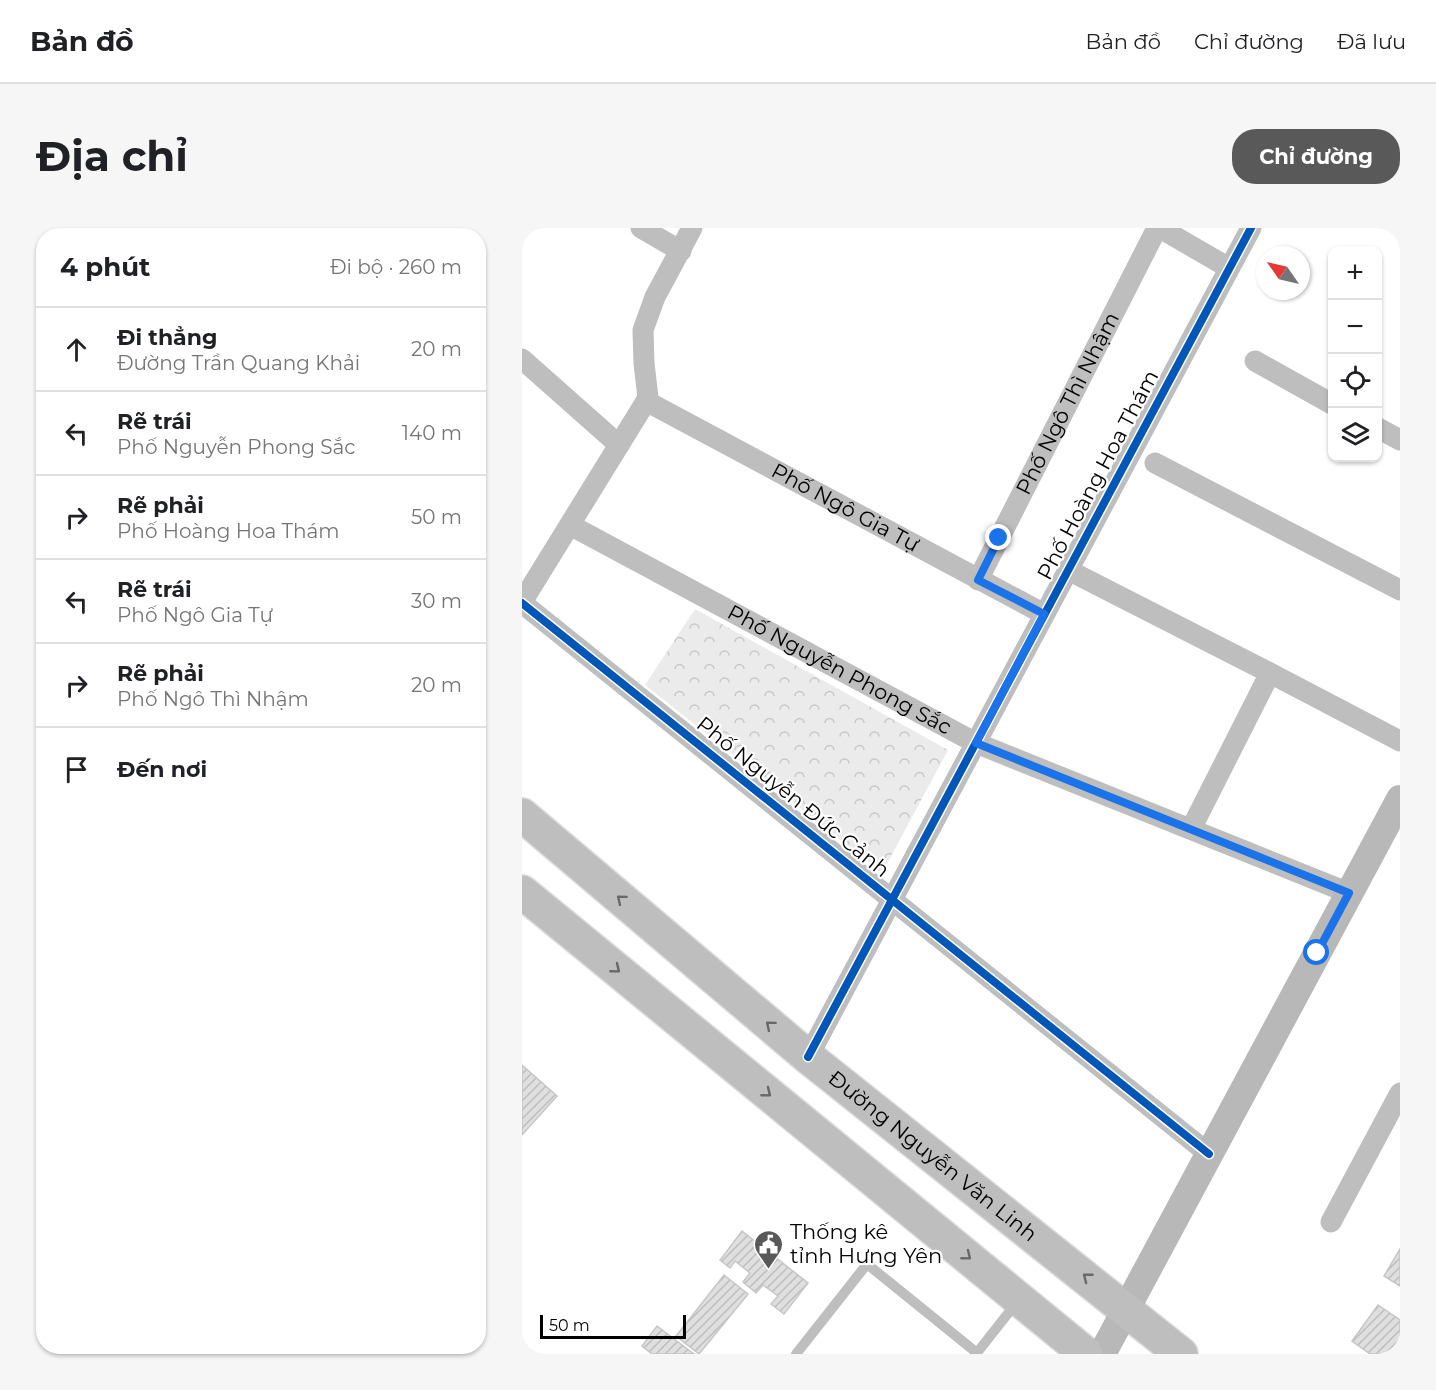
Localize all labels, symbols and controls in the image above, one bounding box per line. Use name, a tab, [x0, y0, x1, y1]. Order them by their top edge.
text: Bản đồ	[30, 24, 134, 58]
text: Bản đồ	[1086, 29, 1161, 54]
text: Chỉ đường	[1194, 29, 1304, 54]
text: Đã lưu	[1337, 29, 1406, 54]
button: Chỉ đường	[1232, 129, 1400, 184]
text: Địa chỉ	[36, 130, 188, 182]
north arrow	[1256, 246, 1310, 300]
map controls	[1328, 246, 1382, 462]
button: +	[1328, 246, 1382, 300]
text: 4 phút	[60, 251, 150, 283]
text: Đi bộ · 260 m	[330, 255, 462, 279]
button: −	[1328, 300, 1382, 354]
street label: Phố Ngô Thì Nhậm	[1010, 308, 1124, 499]
text: Đi thẳng	[117, 324, 217, 351]
icon: ahead	[60, 333, 93, 366]
text: 20 m	[411, 337, 462, 361]
text: Đường Trần Quang Khải	[117, 351, 360, 375]
button: locate	[1328, 354, 1382, 408]
street label: Phố Hoàng Hoa Thám	[1032, 366, 1163, 584]
text: Rẽ trái	[117, 408, 192, 435]
button: layers	[1328, 408, 1382, 462]
icon: left	[60, 417, 93, 450]
text: 140 m	[402, 421, 462, 445]
text: Phố Nguyễn Phong Sắc	[117, 435, 356, 459]
street label: Phố Ngô Gia Tự	[767, 457, 924, 557]
text: Rẽ phải	[117, 492, 204, 519]
icon: right	[60, 501, 93, 534]
text: 50 m	[411, 505, 462, 529]
text: Phố Hoàng Hoa Thám	[117, 519, 339, 543]
route end	[985, 524, 1011, 550]
text: Rẽ trái	[117, 576, 192, 603]
icon: left	[60, 585, 93, 618]
text: 30 m	[411, 589, 462, 613]
street label: Phố Nguyễn Phong Sắc	[724, 599, 956, 740]
text: Phố Ngô Gia Tự	[117, 603, 273, 627]
text: Rẽ phải	[117, 660, 204, 687]
icon: right	[60, 669, 93, 702]
text: 20 m	[411, 673, 462, 697]
text: Phố Ngô Thì Nhậm	[117, 687, 309, 711]
street label: Phố Nguyễn Đức Cảnh	[692, 711, 895, 882]
icon: arrive	[60, 753, 93, 786]
text: Đến nơi	[117, 756, 207, 783]
one-way arrow	[617, 895, 628, 906]
route start	[1303, 939, 1329, 965]
one-way arrow	[609, 962, 620, 973]
one-way arrow	[766, 1021, 777, 1032]
street label: Đường Nguyễn Văn Linh	[824, 1065, 1042, 1247]
one-way arrow	[760, 1086, 771, 1097]
place label: Thống kê tỉnh Hưng Yên	[790, 1219, 942, 1268]
public building icon: Thống kê tỉnh Hưng Yên	[753, 1228, 785, 1270]
one-way arrow	[960, 1249, 971, 1260]
one-way arrow	[1082, 1274, 1093, 1285]
scale bar	[540, 1312, 686, 1340]
text: 50 m	[549, 1316, 590, 1335]

